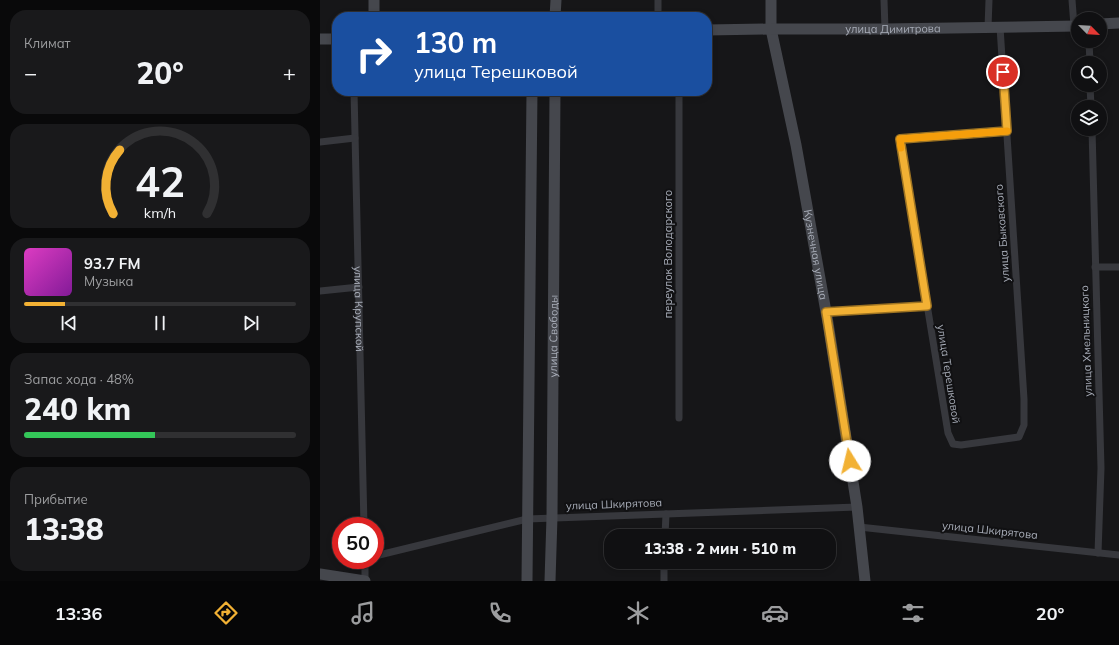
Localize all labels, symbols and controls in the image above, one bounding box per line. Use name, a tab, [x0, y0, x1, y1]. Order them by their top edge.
north arrow	[1071, 12, 1107, 48]
map controls	[1071, 12, 1107, 136]
street label: улица Димитрова	[845, 21, 941, 36]
text: 130 m	[414, 25, 497, 60]
icon: right	[348, 28, 400, 80]
text: Климат	[24, 35, 71, 51]
text: 20°	[136, 54, 184, 92]
pin	[986, 55, 1020, 89]
button: search	[1071, 56, 1107, 92]
text: −	[24, 59, 37, 87]
text: +	[283, 59, 296, 87]
text: улица Терешковой	[414, 60, 578, 83]
icon: arrive	[992, 61, 1014, 83]
button: layers	[1071, 100, 1107, 136]
text: 42	[135, 155, 185, 207]
street label: улица Быковского	[992, 184, 1012, 282]
street label: переулок Володарского	[661, 190, 675, 318]
text: km/h	[144, 204, 176, 222]
street label: Кузнечная улица	[801, 208, 831, 301]
text: 93.7 FM	[84, 254, 140, 273]
street label: улица Крупской	[351, 266, 367, 352]
text: Музыка	[84, 273, 133, 289]
street label: улица Хмельницкого	[1077, 285, 1095, 397]
street label: улица Свободы	[546, 295, 561, 377]
icon: previous	[58, 312, 80, 334]
icon: pause	[149, 312, 171, 334]
icon: next	[240, 312, 262, 334]
street label: улица Терешковой	[934, 324, 964, 424]
text: Запас хода · 48%	[24, 371, 134, 387]
text: 240 km	[24, 390, 131, 428]
position arrow	[829, 440, 871, 482]
text: Прибытие	[24, 491, 88, 507]
street label: улица Шкирятова	[566, 495, 662, 513]
text: 13:38	[24, 510, 104, 548]
speed limit sign: 50	[332, 517, 384, 569]
street label: улица Шкирятова	[941, 518, 1039, 542]
text: 13:38 · 2 мин · 510 m	[644, 539, 796, 558]
icon: directions	[212, 599, 240, 627]
icon: music	[349, 599, 377, 627]
icon: phone	[486, 599, 514, 627]
icon: climate	[624, 599, 652, 627]
icon: car	[761, 599, 789, 627]
icon: filters	[899, 599, 927, 627]
text: 13:36	[55, 602, 102, 625]
text: 20°	[1036, 602, 1064, 625]

